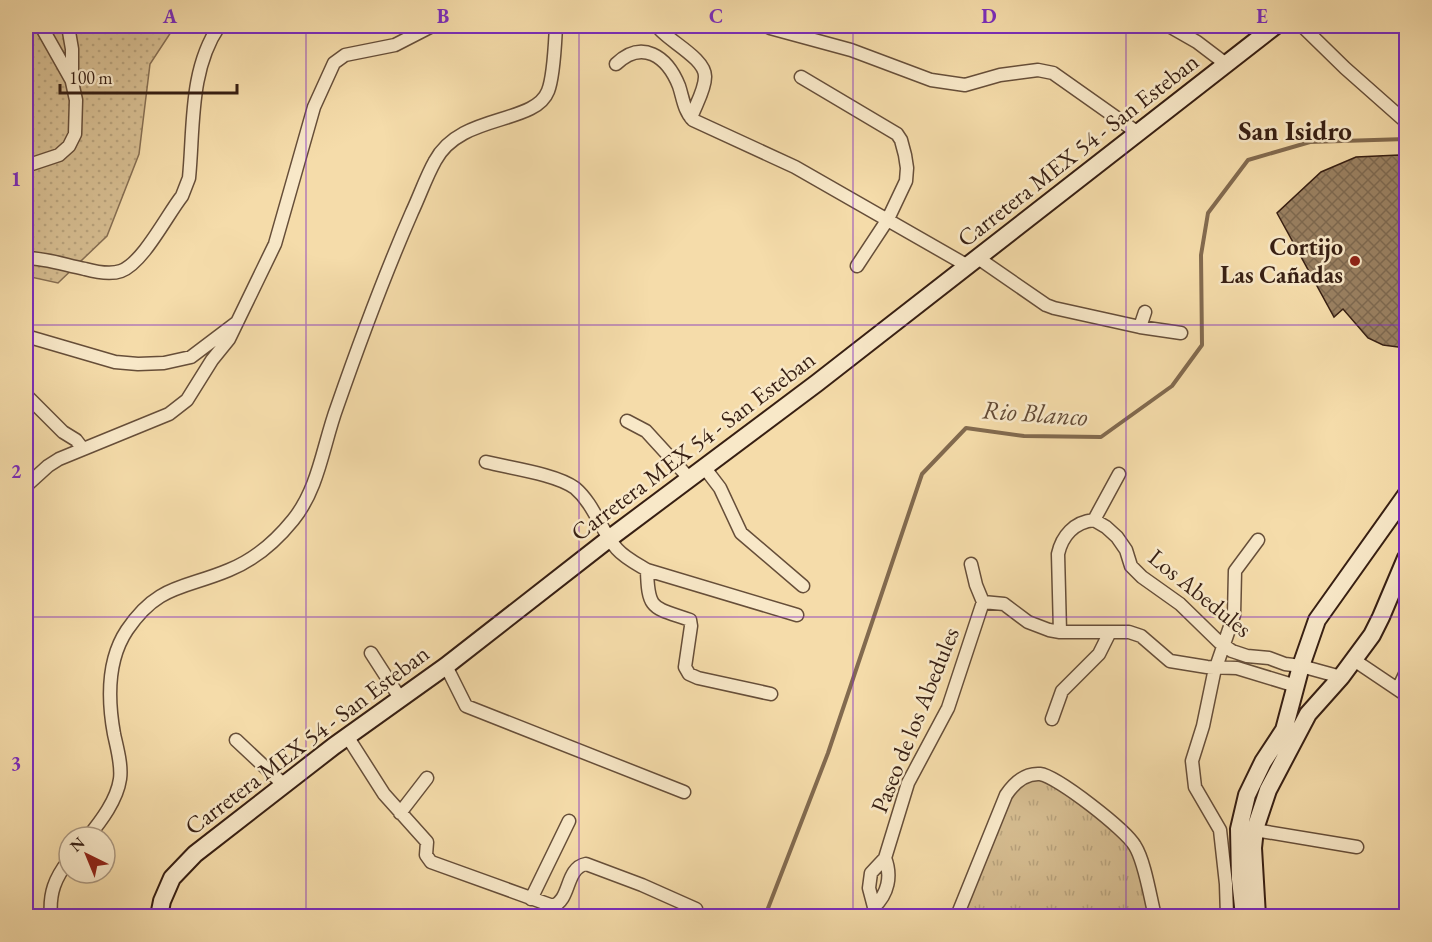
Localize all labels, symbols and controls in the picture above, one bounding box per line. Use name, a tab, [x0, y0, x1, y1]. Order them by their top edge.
text: A	[162, 3, 178, 29]
text: B	[437, 3, 449, 29]
text: C	[709, 3, 723, 29]
text: D	[981, 3, 997, 29]
text: E	[1256, 3, 1268, 29]
street label: Carretera MEX 54 - San Esteban	[951, 45, 1205, 254]
scale bar	[60, 57, 237, 95]
text: 100 m	[69, 66, 113, 89]
district label: San Isidro	[1238, 113, 1352, 148]
text: 1	[11, 166, 21, 192]
place label: Cortijo Las Cañadas	[1220, 231, 1343, 290]
marker: Cortijo Las Cañadas	[1348, 254, 1362, 268]
street label: Carretera MEX 54 - San Esteban	[564, 343, 821, 548]
water label: Rio Blanco	[981, 392, 1089, 434]
text: 2	[11, 458, 22, 484]
street label: Los Abedules	[1142, 541, 1258, 644]
street label: Paseo de los Abedules	[863, 622, 966, 817]
street label: Carretera MEX 54 - San Esteban	[178, 637, 435, 842]
text: 3	[11, 750, 21, 776]
north arrow	[57, 825, 117, 885]
text: N	[65, 832, 89, 856]

